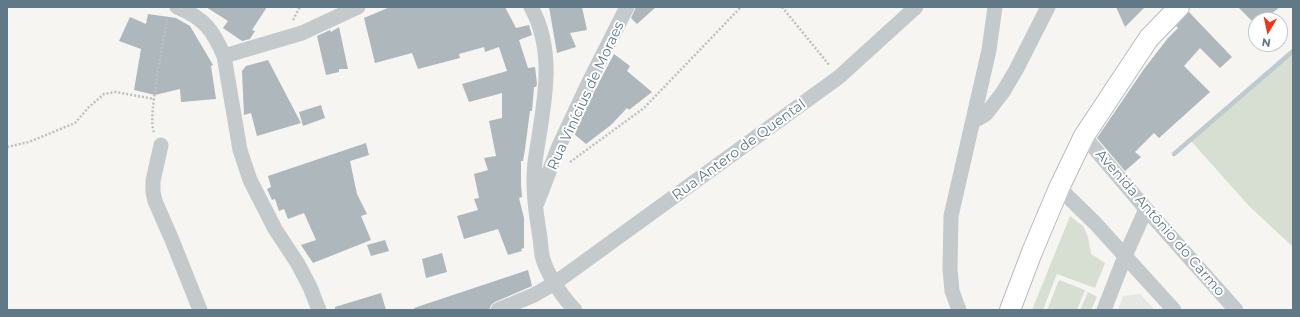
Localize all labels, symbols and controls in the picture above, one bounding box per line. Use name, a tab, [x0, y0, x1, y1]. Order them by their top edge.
north arrow	[1248, 12, 1288, 52]
street label: Rua Vinícius de Moraes	[544, 19, 628, 173]
text: N	[1261, 35, 1272, 50]
street label: Rua Antero de Quental	[669, 96, 809, 204]
street label: Avenida Antônio do Carmo	[1092, 146, 1228, 300]

